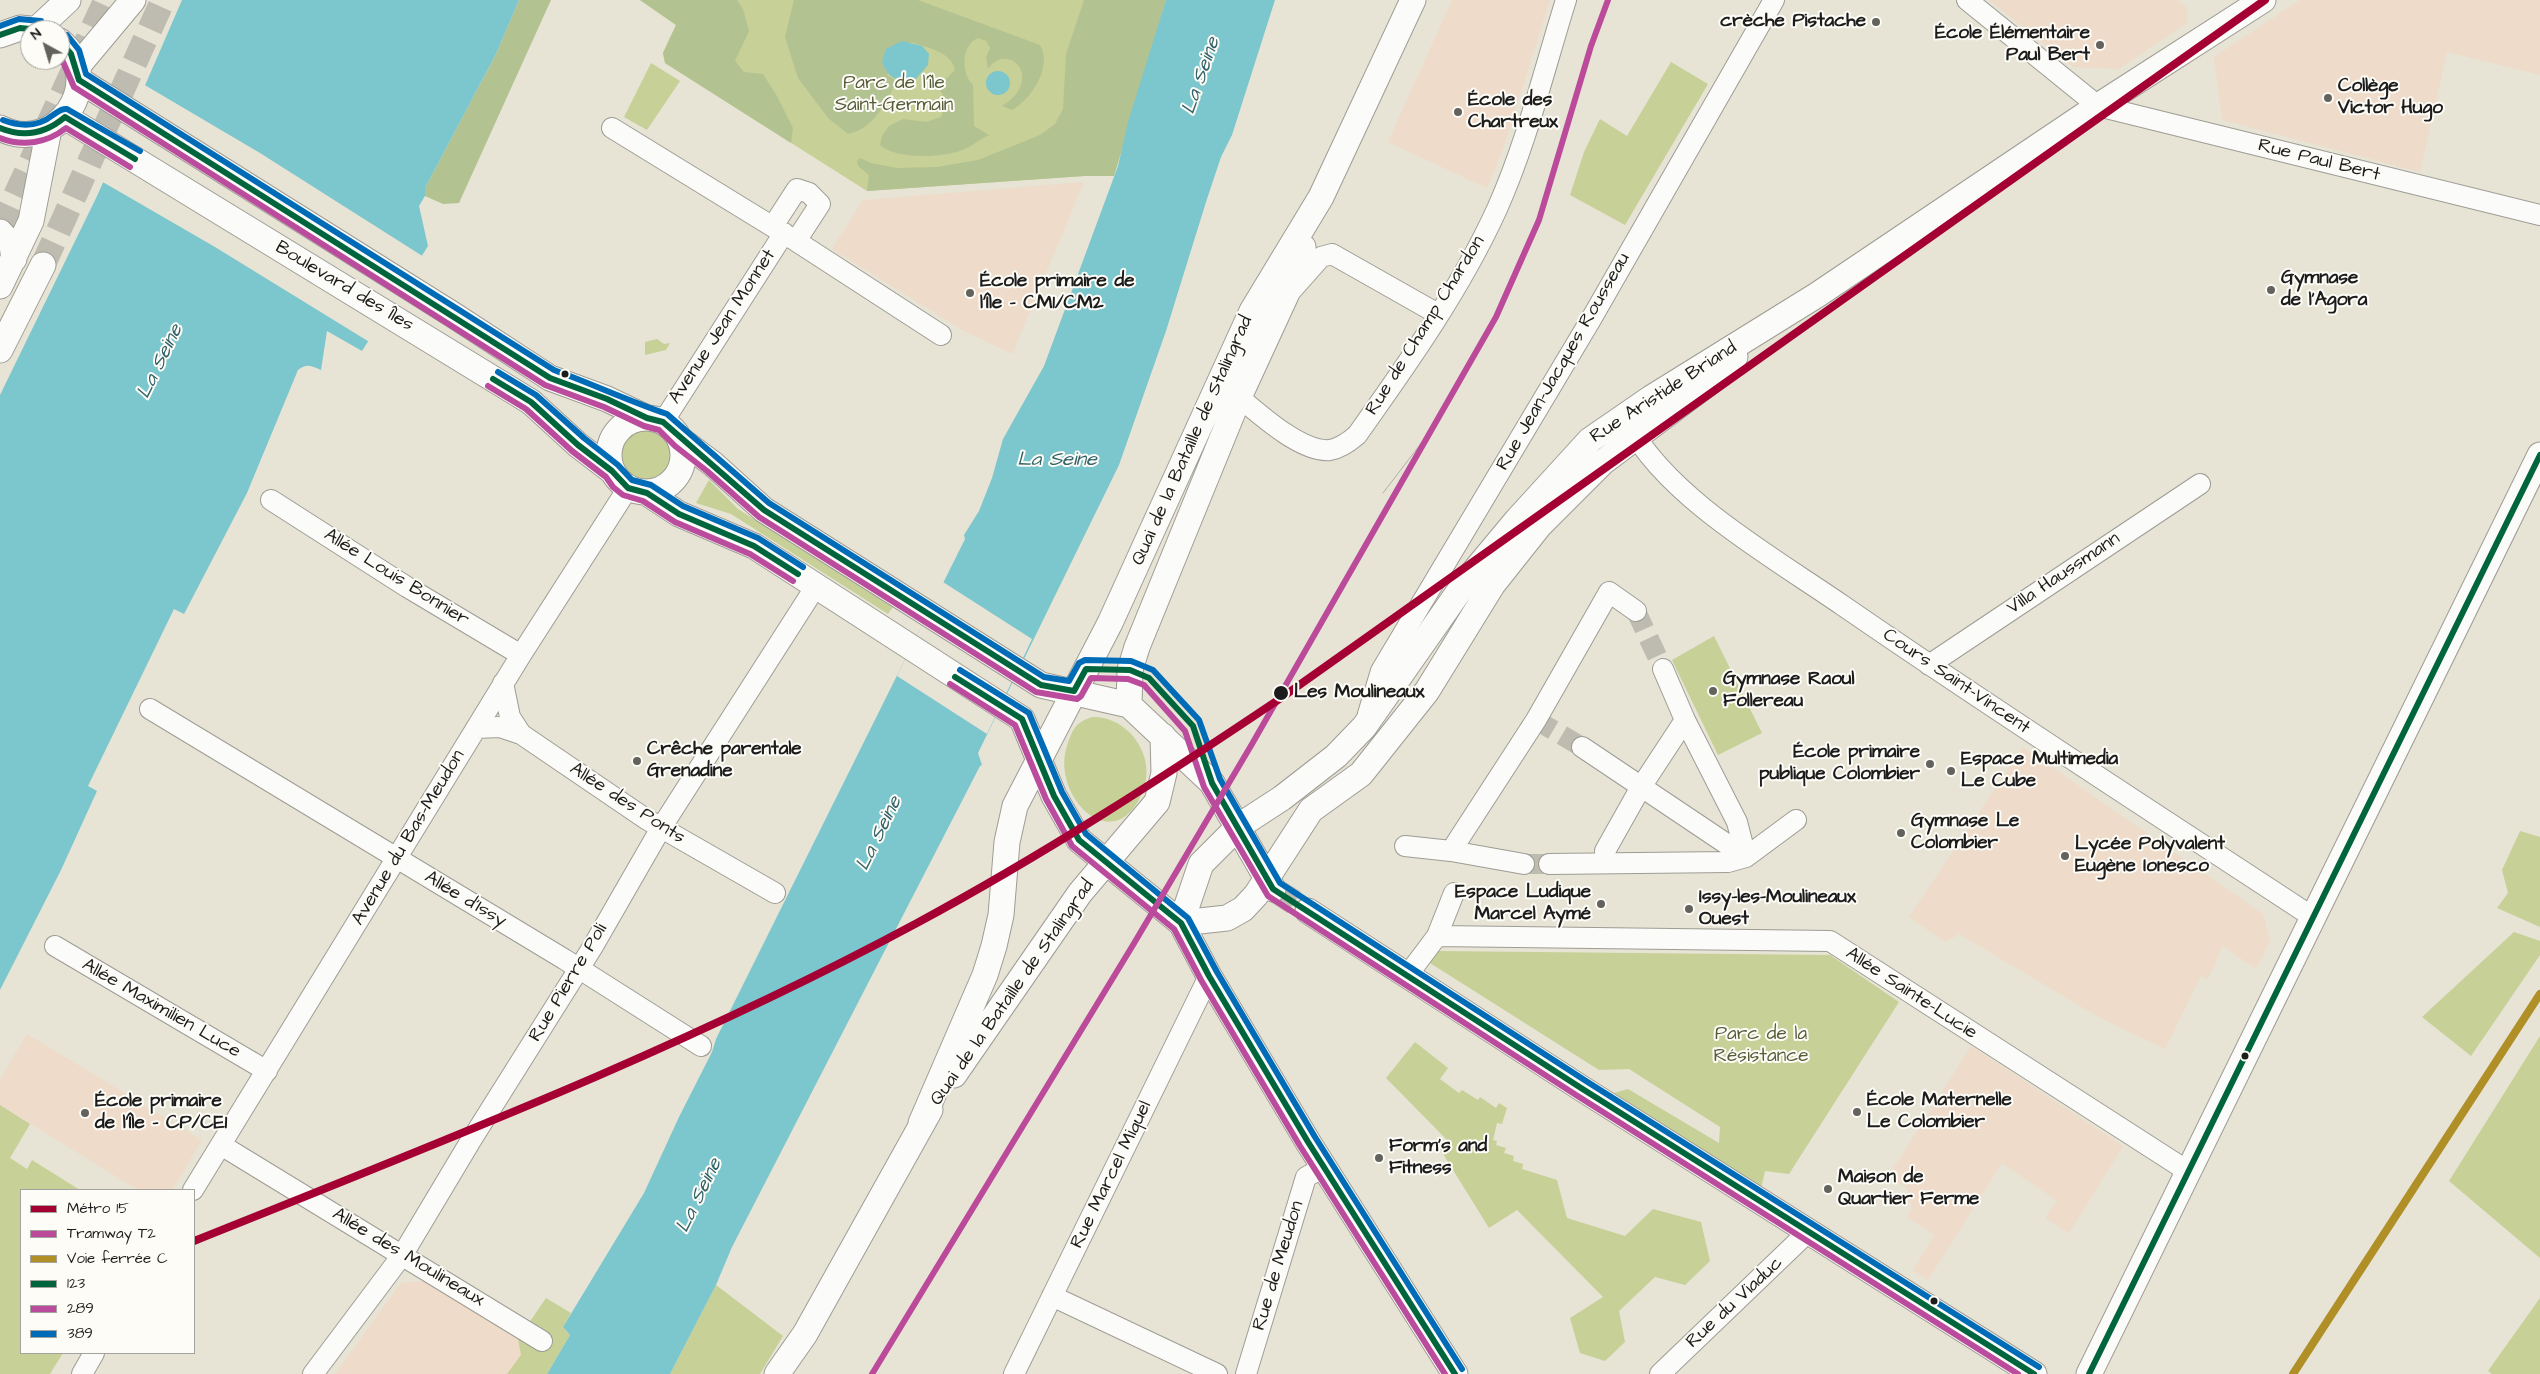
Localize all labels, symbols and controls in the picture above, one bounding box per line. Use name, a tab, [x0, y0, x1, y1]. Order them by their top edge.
place label: crèche Pistache	[1720, 11, 1866, 33]
marker: crèche Pistache	[1870, 16, 1882, 28]
north arrow	[20, 20, 70, 70]
place label: École Élémentaire Paul Bert	[1935, 23, 2090, 67]
text: N	[26, 24, 46, 45]
water label: La Seine	[1178, 34, 1226, 118]
marker: École Élémentaire Paul Bert	[2094, 39, 2106, 51]
park label: Parc de l'île Saint-Germain	[835, 73, 953, 117]
place label: Collège Victor Hugo	[2338, 76, 2443, 120]
place label: École des Chartreux	[1468, 90, 1558, 134]
marker: Collège Victor Hugo	[2322, 92, 2334, 104]
marker: École des Chartreux	[1452, 106, 1464, 118]
street label: Rue Paul Bert	[2256, 135, 2382, 187]
street label: Rue de Champ Chardon	[1361, 232, 1491, 420]
street label: Boulevard des Îles	[271, 237, 417, 337]
street label: Avenue Jean Monnet	[664, 245, 782, 409]
street label: Rue Jean-Jacques Rousseau	[1492, 249, 1636, 475]
place label: Gymnase de l'Agora	[2281, 268, 2368, 312]
place label: École primaire de l'Île - CM1/CM2	[980, 271, 1134, 315]
marker: Gymnase de l'Agora	[2265, 284, 2277, 296]
marker: École primaire de l'Île - CM1/CM2	[964, 287, 976, 299]
street label: Quai de la Bataille de Stalingrad	[1128, 313, 1258, 569]
water label: La Seine	[133, 321, 189, 403]
street label: Rue Aristide Briand	[1586, 337, 1742, 449]
unlabelled marker	[560, 369, 570, 379]
water label: La Seine	[1017, 449, 1097, 473]
street label: Allée Louis Bonnier	[319, 524, 473, 632]
street label: Villa Haussmann	[2003, 528, 2125, 620]
street label: Cours Saint-Vincent	[1878, 624, 2034, 740]
place label: Gymnase Raoul Follereau	[1723, 669, 1854, 713]
place label: Les Moulineaux	[1294, 682, 1425, 704]
marker: Les Moulineaux	[1272, 684, 1290, 702]
marker: Gymnase Raoul Follereau	[1707, 685, 1719, 697]
place label: Crêche parentale Grenadine	[647, 739, 802, 783]
place label: École primaire publique Colombier	[1759, 742, 1920, 786]
street label: Avenue du Bas-Meudon	[348, 746, 470, 930]
place label: Espace Multimedia Le Cube	[1961, 749, 2118, 793]
marker: Crêche parentale Grenadine	[631, 755, 643, 767]
street label: Allée des Ponts	[565, 758, 689, 850]
marker: École primaire publique Colombier	[1924, 758, 1936, 770]
marker: Espace Multimedia Le Cube	[1945, 765, 1957, 777]
water label: La Seine	[852, 793, 908, 875]
place label: Gymnase Le Colombier	[1911, 811, 2019, 855]
marker: Gymnase Le Colombier	[1895, 827, 1907, 839]
place label: Lycée Polyvalent Eugène Ionesco	[2075, 834, 2225, 878]
marker: Lycée Polyvalent Eugène Ionesco	[2059, 850, 2071, 862]
street label: Allée d'Issy	[420, 867, 510, 933]
street label: Quai de la Bataille de Stalingrad	[926, 876, 1100, 1110]
place label: Espace Ludique Marcel Aymé	[1455, 882, 1591, 926]
place label: Issy-les-Moulineaux Ouest	[1699, 887, 1856, 931]
marker: Espace Ludique Marcel Aymé	[1595, 898, 1607, 910]
marker: Issy-les-Moulineaux Ouest	[1683, 903, 1695, 915]
street label: Rue Pierre Poli	[525, 920, 613, 1046]
street label: Allée Sainte-Lucie	[1841, 943, 1981, 1045]
street label: Allée Maximilien Luce	[78, 954, 244, 1064]
park label: Parc de la Résistance	[1714, 1024, 1808, 1068]
unlabelled marker	[2240, 1051, 2250, 1061]
place label: École Maternelle Le Colombier	[1867, 1090, 2012, 1134]
place label: École primaire de l'Île - CP/CE1	[95, 1091, 227, 1135]
street label: Rue Marcel Miquel	[1066, 1098, 1158, 1252]
marker: École Maternelle Le Colombier	[1851, 1106, 1863, 1118]
marker: École primaire de l'Île - CP/CE1	[79, 1107, 91, 1119]
place label: Form's and Fitness	[1389, 1136, 1487, 1180]
marker: Form's and Fitness	[1373, 1152, 1385, 1164]
water label: La Seine	[672, 1155, 728, 1237]
place label: Maison de Quartier Ferme	[1838, 1167, 1979, 1211]
marker: Maison de Quartier Ferme	[1822, 1183, 1834, 1195]
legend	[20, 1189, 195, 1354]
text: Métro 15	[67, 1198, 129, 1219]
street label: Rue de Meudon	[1248, 1198, 1310, 1334]
street label: Allée des Moulineaux	[328, 1204, 488, 1312]
text: Tramway T2	[67, 1223, 156, 1244]
text: Voie ferrée C	[67, 1248, 168, 1269]
street label: Rue du Viaduc	[1682, 1252, 1788, 1354]
text: 123	[67, 1273, 85, 1294]
unlabelled marker	[1929, 1296, 1939, 1306]
text: 289	[67, 1298, 94, 1319]
text: 389	[67, 1323, 93, 1344]

